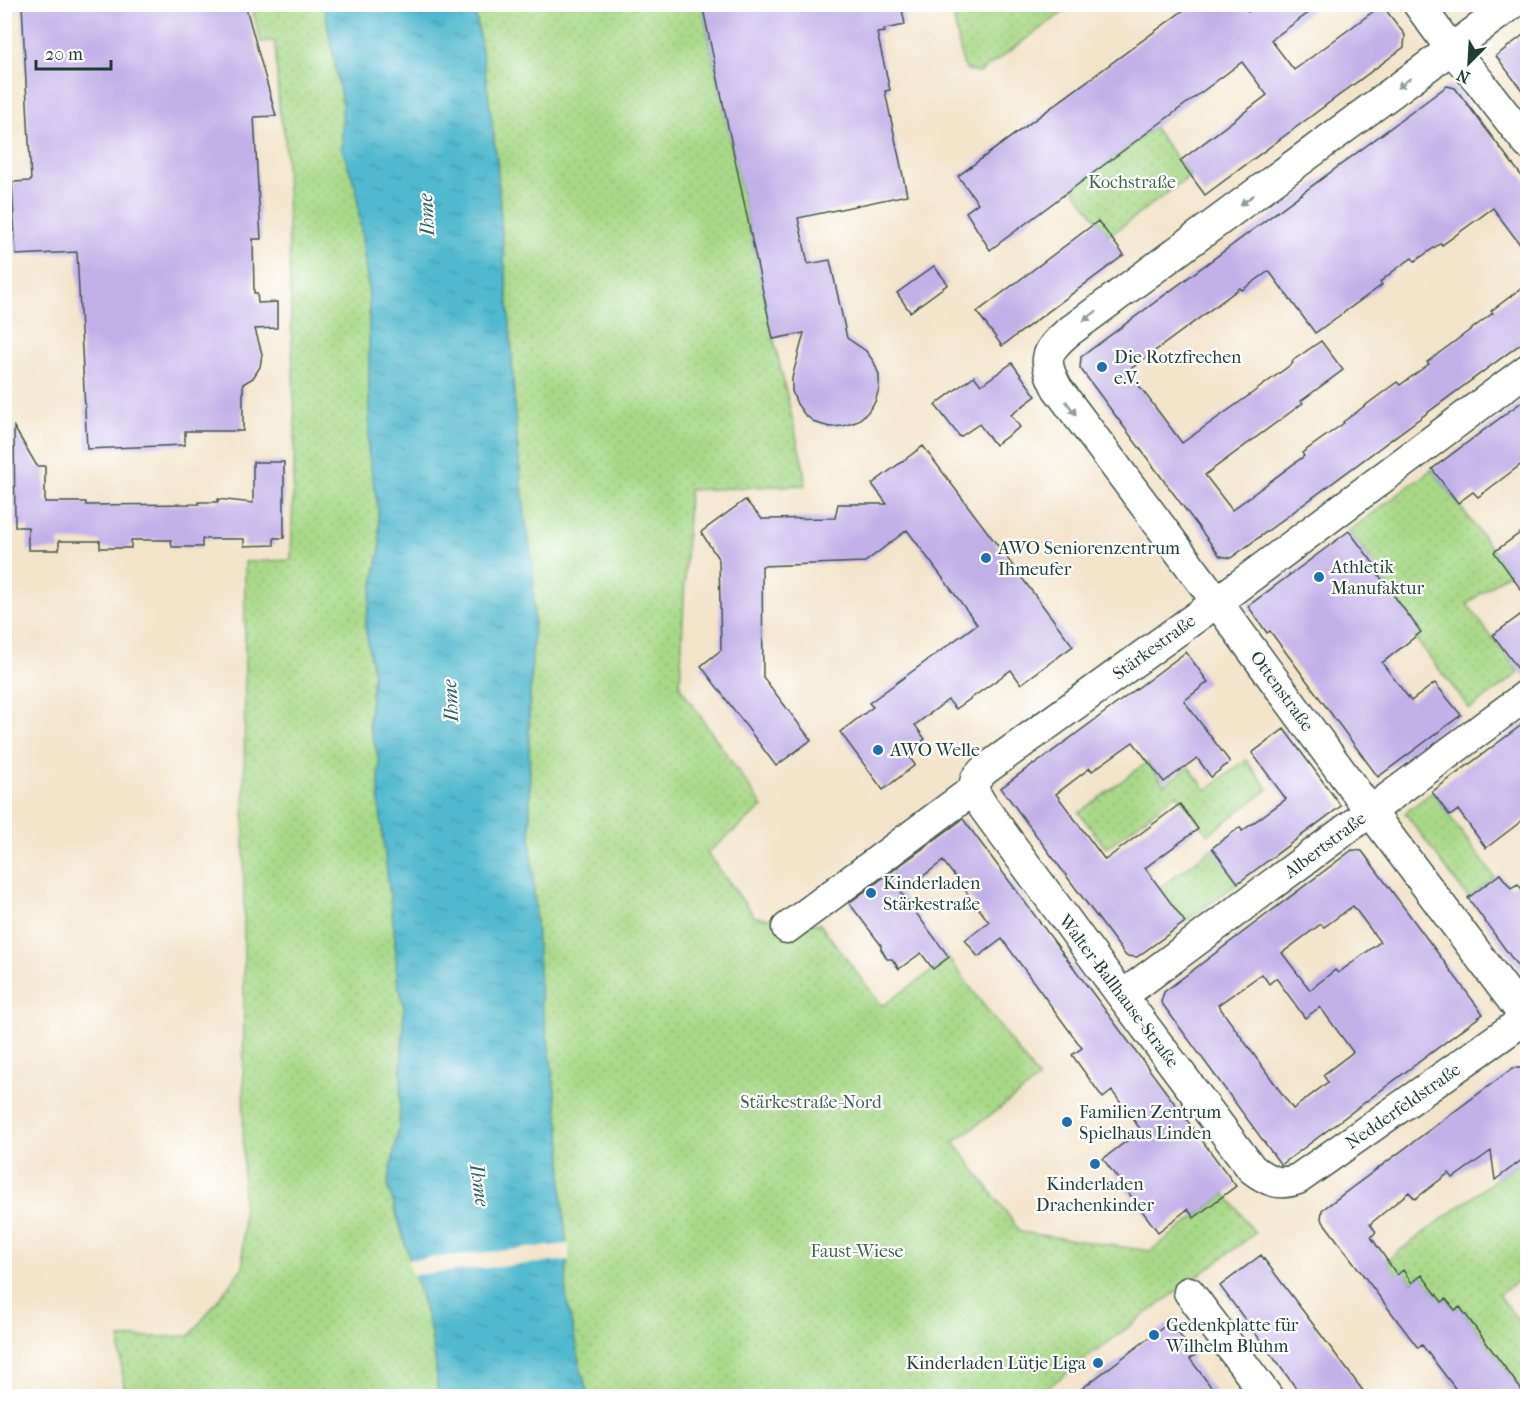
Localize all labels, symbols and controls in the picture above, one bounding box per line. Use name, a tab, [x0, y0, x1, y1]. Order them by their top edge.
scale bar	[36, 33, 111, 71]
north arrow	[1439, 33, 1499, 93]
text: 20 m	[45, 44, 83, 65]
text: N	[1453, 65, 1473, 87]
one-way arrow	[1396, 77, 1411, 89]
park label: Kochstraße	[1088, 172, 1176, 193]
water label: Ihme	[414, 192, 439, 238]
one-way arrow	[1240, 193, 1255, 205]
one-way arrow	[1083, 310, 1099, 322]
place label: Die Rotzfrechen e.V.	[1114, 347, 1242, 389]
marker: Die Rotzfrechen e.V.	[1095, 360, 1109, 374]
one-way arrow	[1065, 400, 1078, 416]
place label: AWO Seniorenzentrum Ihmeufer	[997, 538, 1180, 580]
marker: AWO Seniorenzentrum Ihmeufer	[979, 551, 993, 565]
place label: Athletik Manufaktur	[1330, 557, 1424, 599]
marker: Athletik Manufaktur	[1312, 570, 1326, 584]
street label: Stärkestraße	[1109, 610, 1200, 684]
street label: Ottenstraße	[1245, 647, 1318, 736]
water label: Ihme	[438, 678, 463, 724]
place label: AWO Welle	[889, 740, 980, 761]
marker: AWO Welle	[871, 743, 885, 757]
street label: Albertstraße	[1279, 808, 1370, 884]
place label: Kinderladen Stärkestraße	[883, 873, 981, 915]
marker: Kinderladen Stärkestraße	[864, 886, 878, 900]
street label: Walter-Ballhause-Straße	[1053, 910, 1183, 1072]
street label: Nedderfeldstraße	[1342, 1059, 1465, 1154]
park label: Stärkestraße-Nord	[740, 1092, 882, 1113]
place label: Familien Zentrum Spielhaus Linden	[1079, 1102, 1221, 1144]
marker: Familien Zentrum Spielhaus Linden	[1060, 1115, 1074, 1129]
marker: Kinderladen Drachenkinder	[1088, 1157, 1102, 1171]
water label: Ihme	[465, 1161, 494, 1209]
place label: Kinderladen Drachenkinder	[1036, 1174, 1154, 1216]
park label: Faust-Wiese	[811, 1241, 904, 1262]
place label: Gedenkplatte für Wilhelm Bluhm	[1165, 1315, 1299, 1357]
marker: Gedenkplatte für Wilhelm Bluhm	[1147, 1328, 1161, 1342]
place label: Kinderladen Lütje Liga	[906, 1353, 1087, 1374]
marker: Kinderladen Lütje Liga	[1091, 1356, 1105, 1370]

